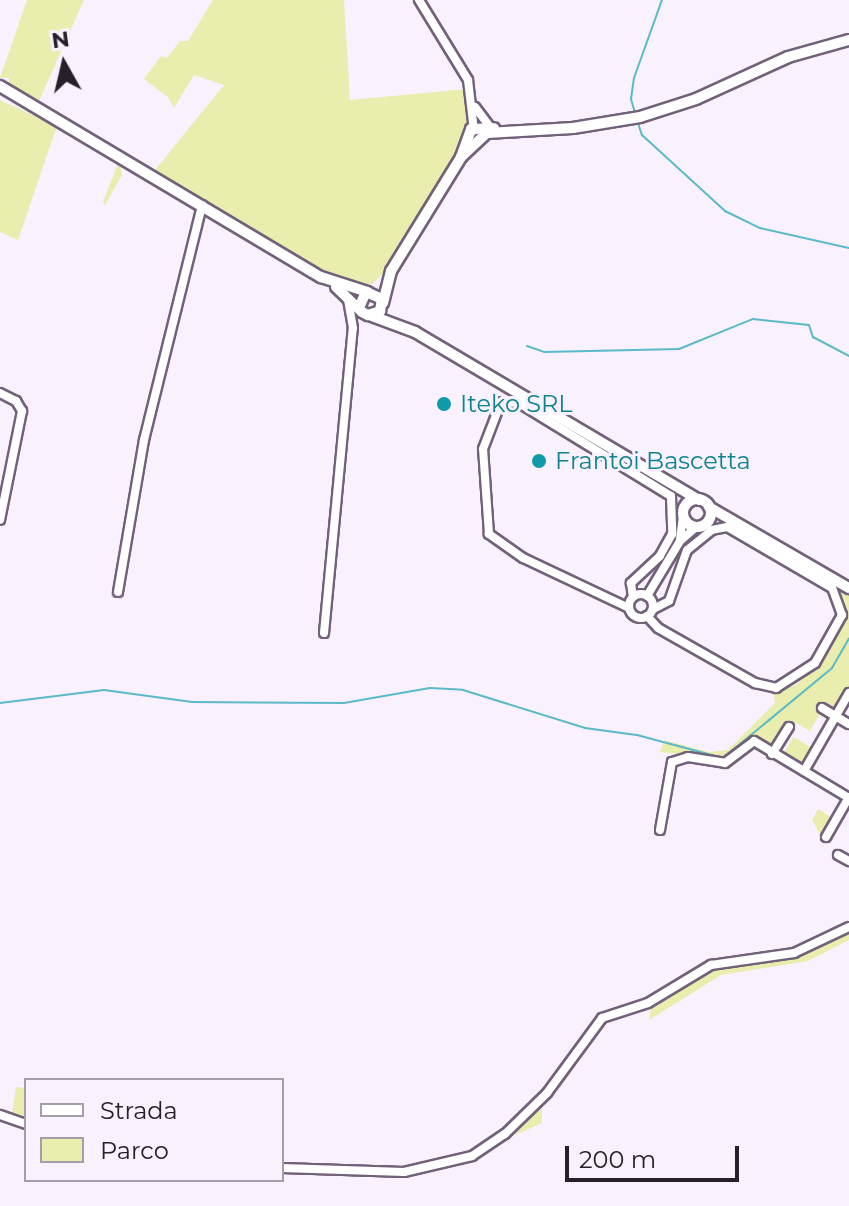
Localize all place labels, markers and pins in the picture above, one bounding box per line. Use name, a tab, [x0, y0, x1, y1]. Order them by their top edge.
place label: Iteko SRL	[460, 390, 572, 418]
marker: Iteko SRL	[435, 395, 453, 413]
place label: Frantoi Bascetta	[555, 447, 751, 475]
marker: Frantoi Bascetta	[530, 452, 548, 470]

